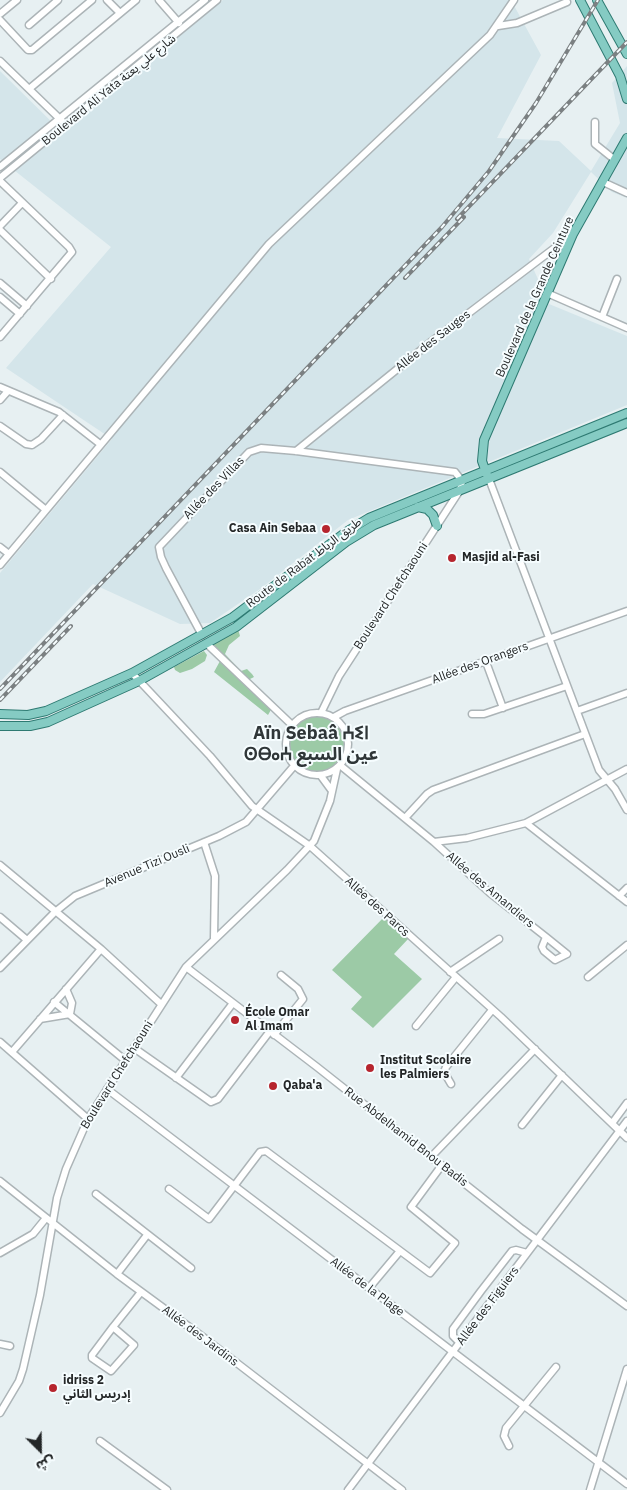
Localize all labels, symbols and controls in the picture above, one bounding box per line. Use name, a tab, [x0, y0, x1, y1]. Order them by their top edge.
street label: Boulevard Ali Yata شارع علي يعتة	[39, 31, 179, 149]
street label: Boulevard de la Grande Ceinture	[493, 214, 577, 380]
street label: Allée des Sauges	[393, 307, 473, 375]
street label: Allée des Villas	[181, 454, 247, 522]
street label: Route de Rabat طريق الرباط	[244, 515, 364, 611]
place label: Casa Ain Sebaa	[229, 522, 316, 536]
marker: Casa Ain Sebaa	[320, 523, 332, 535]
street label: Boulevard Chefchaouni	[351, 540, 431, 652]
place label: Masjid al-Fasi	[462, 551, 540, 565]
marker: Masjid al-Fasi	[446, 552, 458, 564]
street label: Allée des Orangers	[430, 639, 530, 687]
district label: Aïn Sebaâ ⵄⵉⵏ ⵙⴱⴰⵄ عين السبع	[244, 723, 378, 766]
street label: Avenue Tizi Ousli	[102, 841, 192, 891]
street label: Allée des Amandiers	[443, 849, 537, 931]
street label: Allée des Parcs	[342, 874, 412, 940]
place label: École Omar Al Imam	[245, 1006, 309, 1034]
marker: École Omar Al Imam	[229, 1014, 241, 1026]
street label: Boulevard Chefchaouni	[78, 1018, 156, 1132]
place label: Institut Scolaire les Palmiers	[380, 1054, 471, 1082]
marker: Institut Scolaire les Palmiers	[364, 1062, 376, 1074]
place label: Qaba'a	[283, 1079, 322, 1093]
marker: Qaba'a	[267, 1080, 279, 1092]
street label: Rue Abdelhamid Bnou Badis	[341, 1084, 471, 1190]
street label: Allée de la Plage	[327, 1255, 407, 1319]
street label: Allée des Figuiers	[454, 1264, 522, 1348]
street label: Allée des Jardins	[159, 1303, 241, 1369]
place label: idriss 2 إدريس الثاني	[63, 1374, 130, 1402]
marker: idriss 2 إدريس الثاني	[47, 1382, 59, 1394]
north arrow	[15, 1425, 65, 1475]
text: ش	[34, 1452, 58, 1476]

